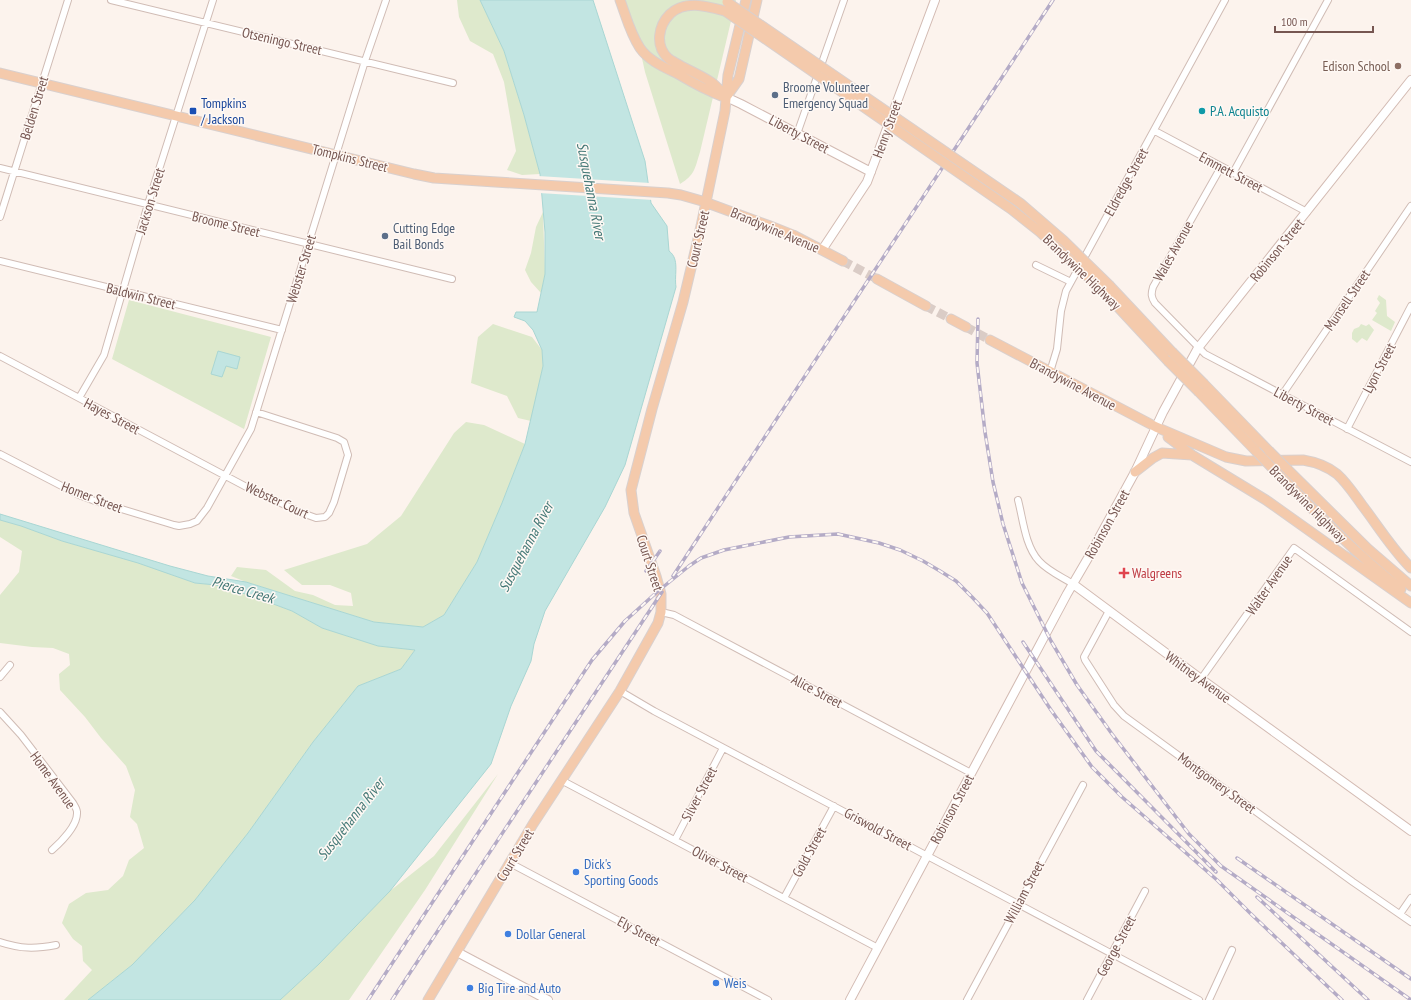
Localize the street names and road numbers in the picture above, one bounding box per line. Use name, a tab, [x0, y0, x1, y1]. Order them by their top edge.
street label: Otseningo Street	[240, 23, 324, 59]
street label: Belden Street	[16, 74, 52, 142]
street label: Henry Street	[868, 98, 906, 160]
street label: Liberty Street	[766, 111, 832, 157]
street label: Tompkins Street	[310, 140, 390, 176]
street label: Eldredge Street	[1100, 145, 1152, 219]
street label: Emmett Street	[1196, 148, 1266, 196]
street label: Jackson Street	[131, 166, 169, 237]
street label: Brandywine Avenue	[728, 203, 822, 257]
street label: Broome Street	[190, 207, 262, 241]
street label: Court Street	[683, 209, 713, 269]
street label: Robinson Street	[1246, 215, 1308, 285]
street label: Wales Avenue	[1149, 217, 1197, 284]
street label: Brandywine Highway	[1039, 230, 1125, 314]
street label: Webster Street	[282, 232, 320, 305]
street label: Munsell Street	[1320, 266, 1374, 334]
street label: Baldwin Street	[104, 279, 178, 313]
street label: Lyon Street	[1358, 340, 1400, 396]
street label: Brandywine Avenue	[1027, 354, 1119, 414]
street label: Liberty Street	[1271, 383, 1337, 429]
street label: Hayes Street	[81, 394, 143, 438]
street label: Brandywine Highway	[1266, 462, 1351, 547]
street label: Homer Street	[59, 477, 125, 517]
street label: Webster Court	[242, 477, 312, 523]
street label: Robinson Street	[1081, 486, 1133, 562]
street label: Court Street	[632, 533, 668, 594]
street label: Walter Avenue	[1242, 551, 1296, 618]
street label: Whitney Avenue	[1162, 647, 1235, 707]
street label: Alice Street	[788, 670, 846, 712]
street label: Home Avenue	[26, 748, 80, 812]
street label: Montgomery Street	[1174, 749, 1260, 818]
street label: Silver Street	[677, 763, 721, 824]
street label: Robinson Street	[926, 771, 978, 847]
street label: Griswold Street	[841, 804, 915, 854]
street label: Gold Street	[788, 824, 830, 880]
street label: Court Street	[492, 825, 538, 885]
street label: Oliver Street	[689, 842, 751, 886]
street label: William Street	[1000, 857, 1048, 927]
street label: Ely Street	[614, 912, 664, 950]
street label: George Street	[1093, 912, 1140, 979]

